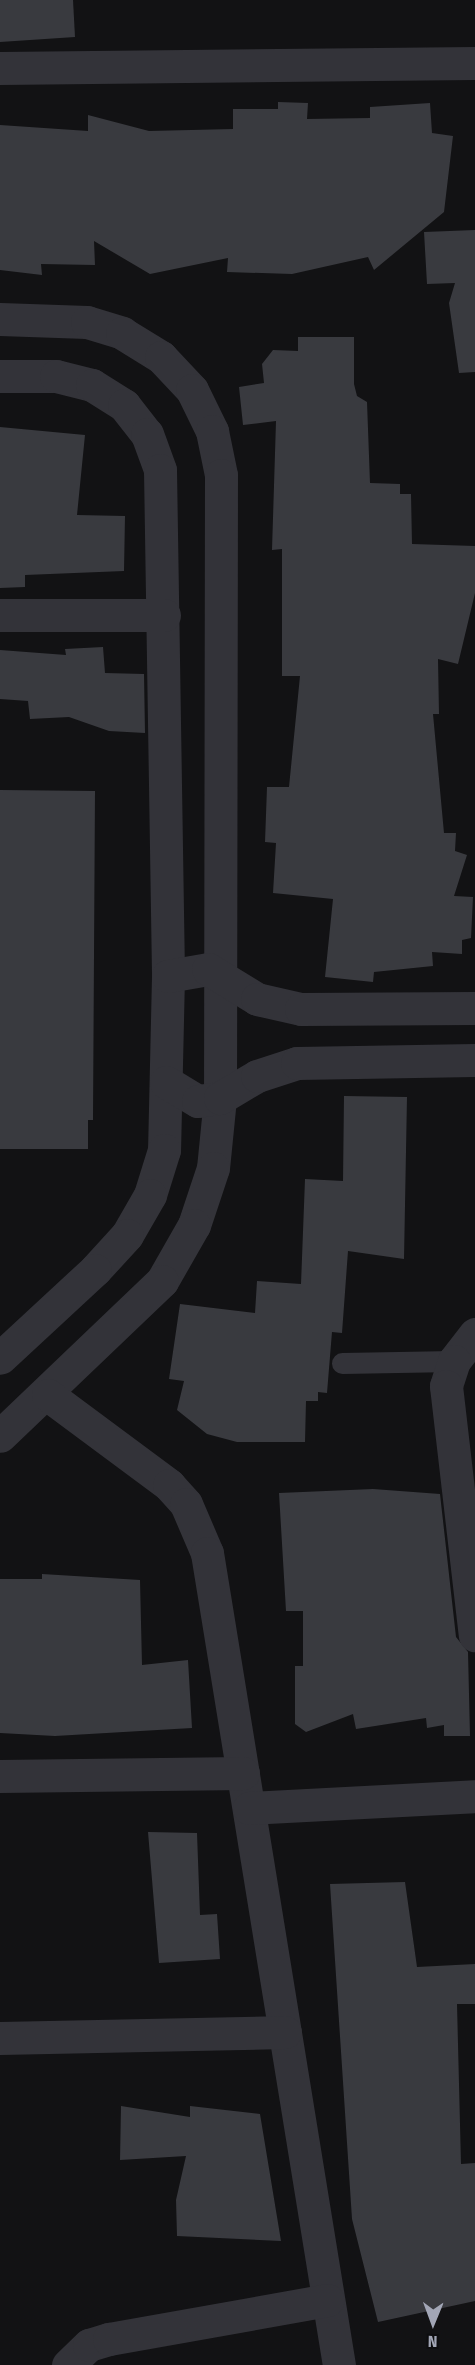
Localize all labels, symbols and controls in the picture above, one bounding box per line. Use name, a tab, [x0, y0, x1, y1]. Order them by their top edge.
north arrow	[403, 2293, 463, 2353]
text: N	[428, 2332, 438, 2351]

